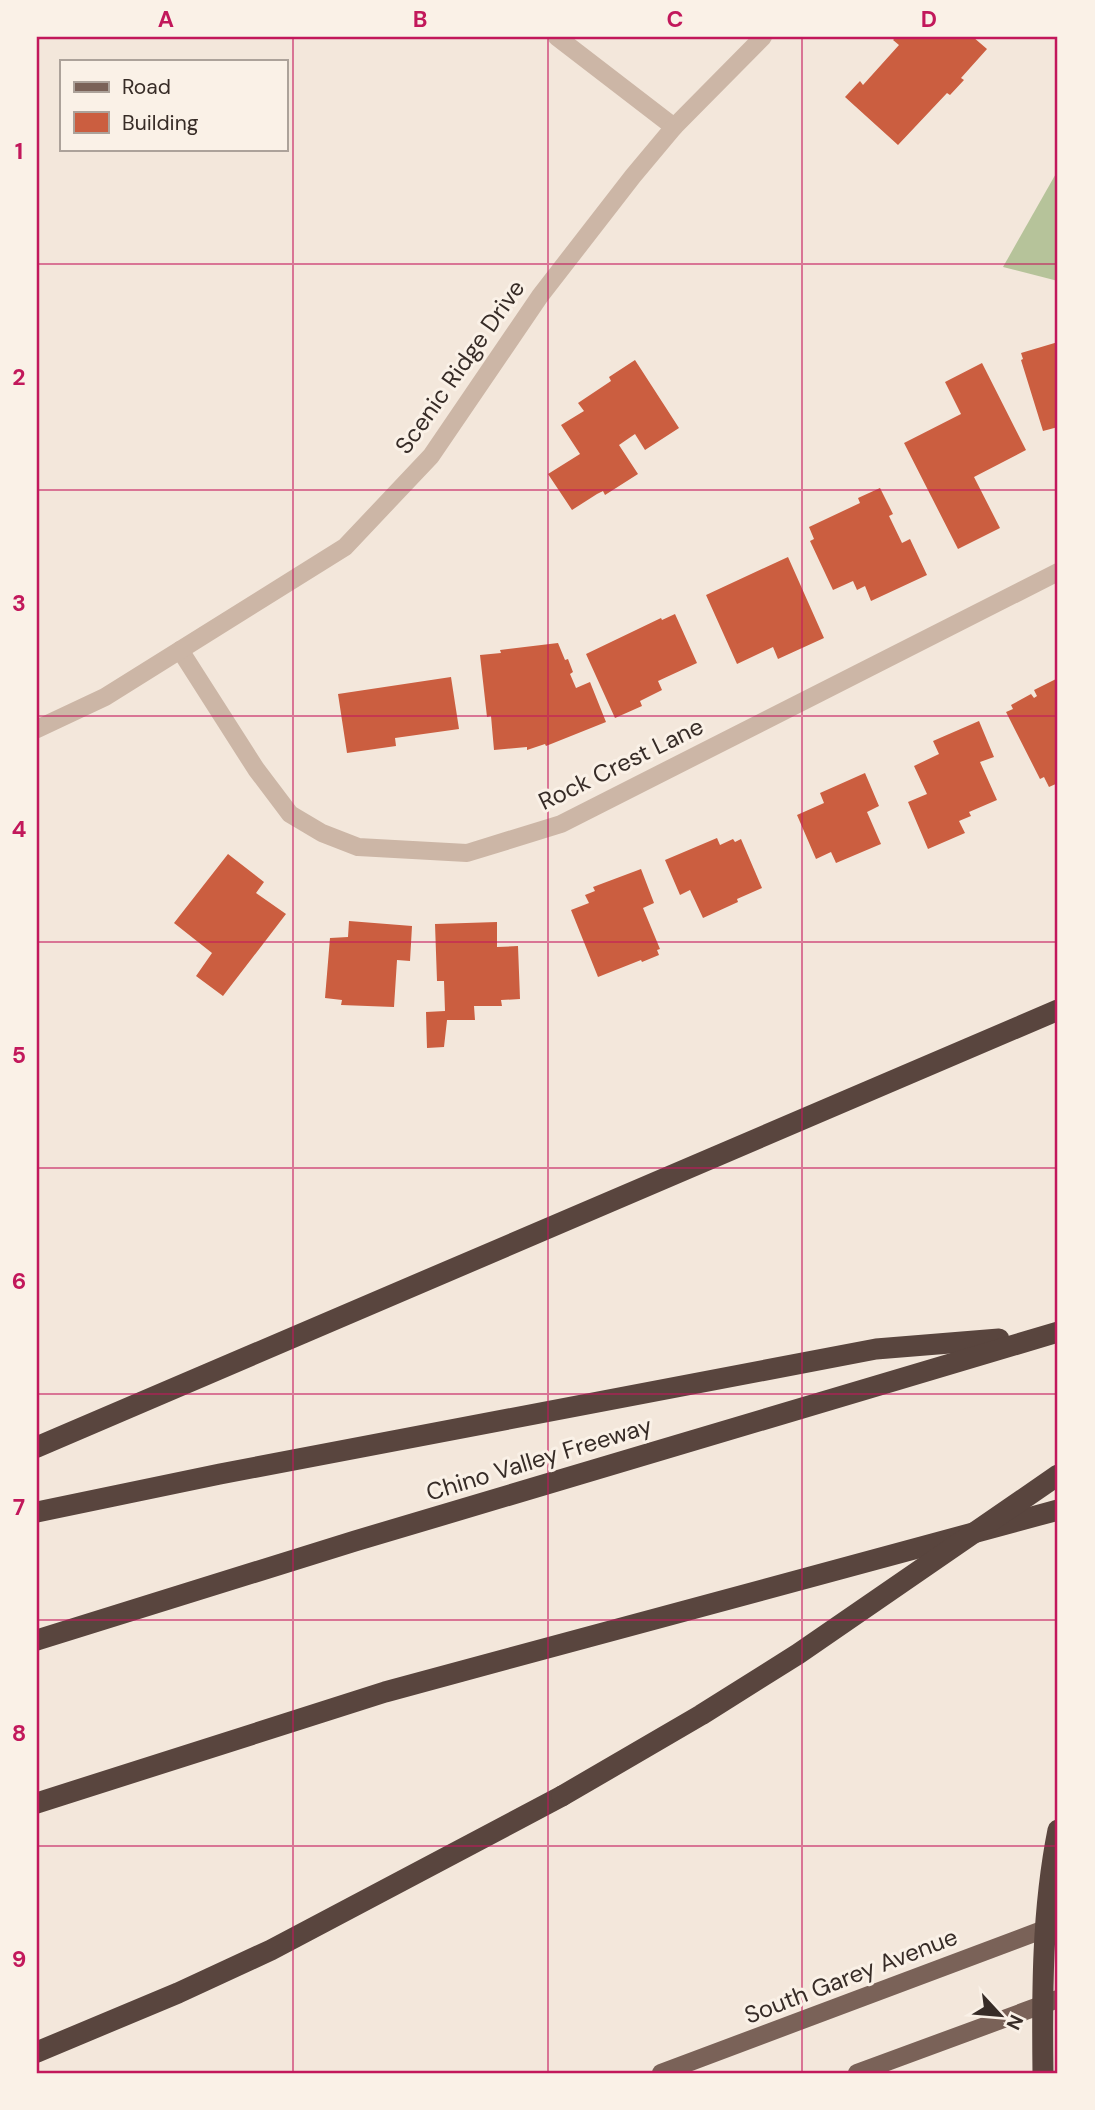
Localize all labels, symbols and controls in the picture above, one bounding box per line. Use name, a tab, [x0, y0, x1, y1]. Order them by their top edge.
text: A	[158, 4, 174, 34]
text: B	[413, 4, 427, 34]
text: C	[667, 4, 683, 34]
text: D	[921, 4, 937, 34]
legend	[60, 60, 287, 150]
text: Road	[122, 73, 171, 101]
text: Building	[122, 109, 199, 137]
text: 1	[15, 136, 23, 166]
street label: Scenic Ridge Drive	[388, 274, 531, 460]
text: 2	[12, 362, 26, 392]
text: 3	[12, 588, 26, 618]
street label: Rock Crest Lane	[533, 710, 708, 817]
text: 4	[12, 814, 27, 844]
text: 5	[12, 1040, 26, 1070]
text: 6	[12, 1266, 26, 1296]
street label: Chino Valley Freeway	[422, 1409, 656, 1508]
text: 7	[13, 1492, 25, 1522]
text: 8	[12, 1718, 26, 1748]
street label: South Garey Avenue	[740, 1921, 962, 2030]
text: 9	[12, 1944, 26, 1974]
north arrow	[965, 1980, 1036, 2050]
text: N	[1001, 2011, 1029, 2034]

